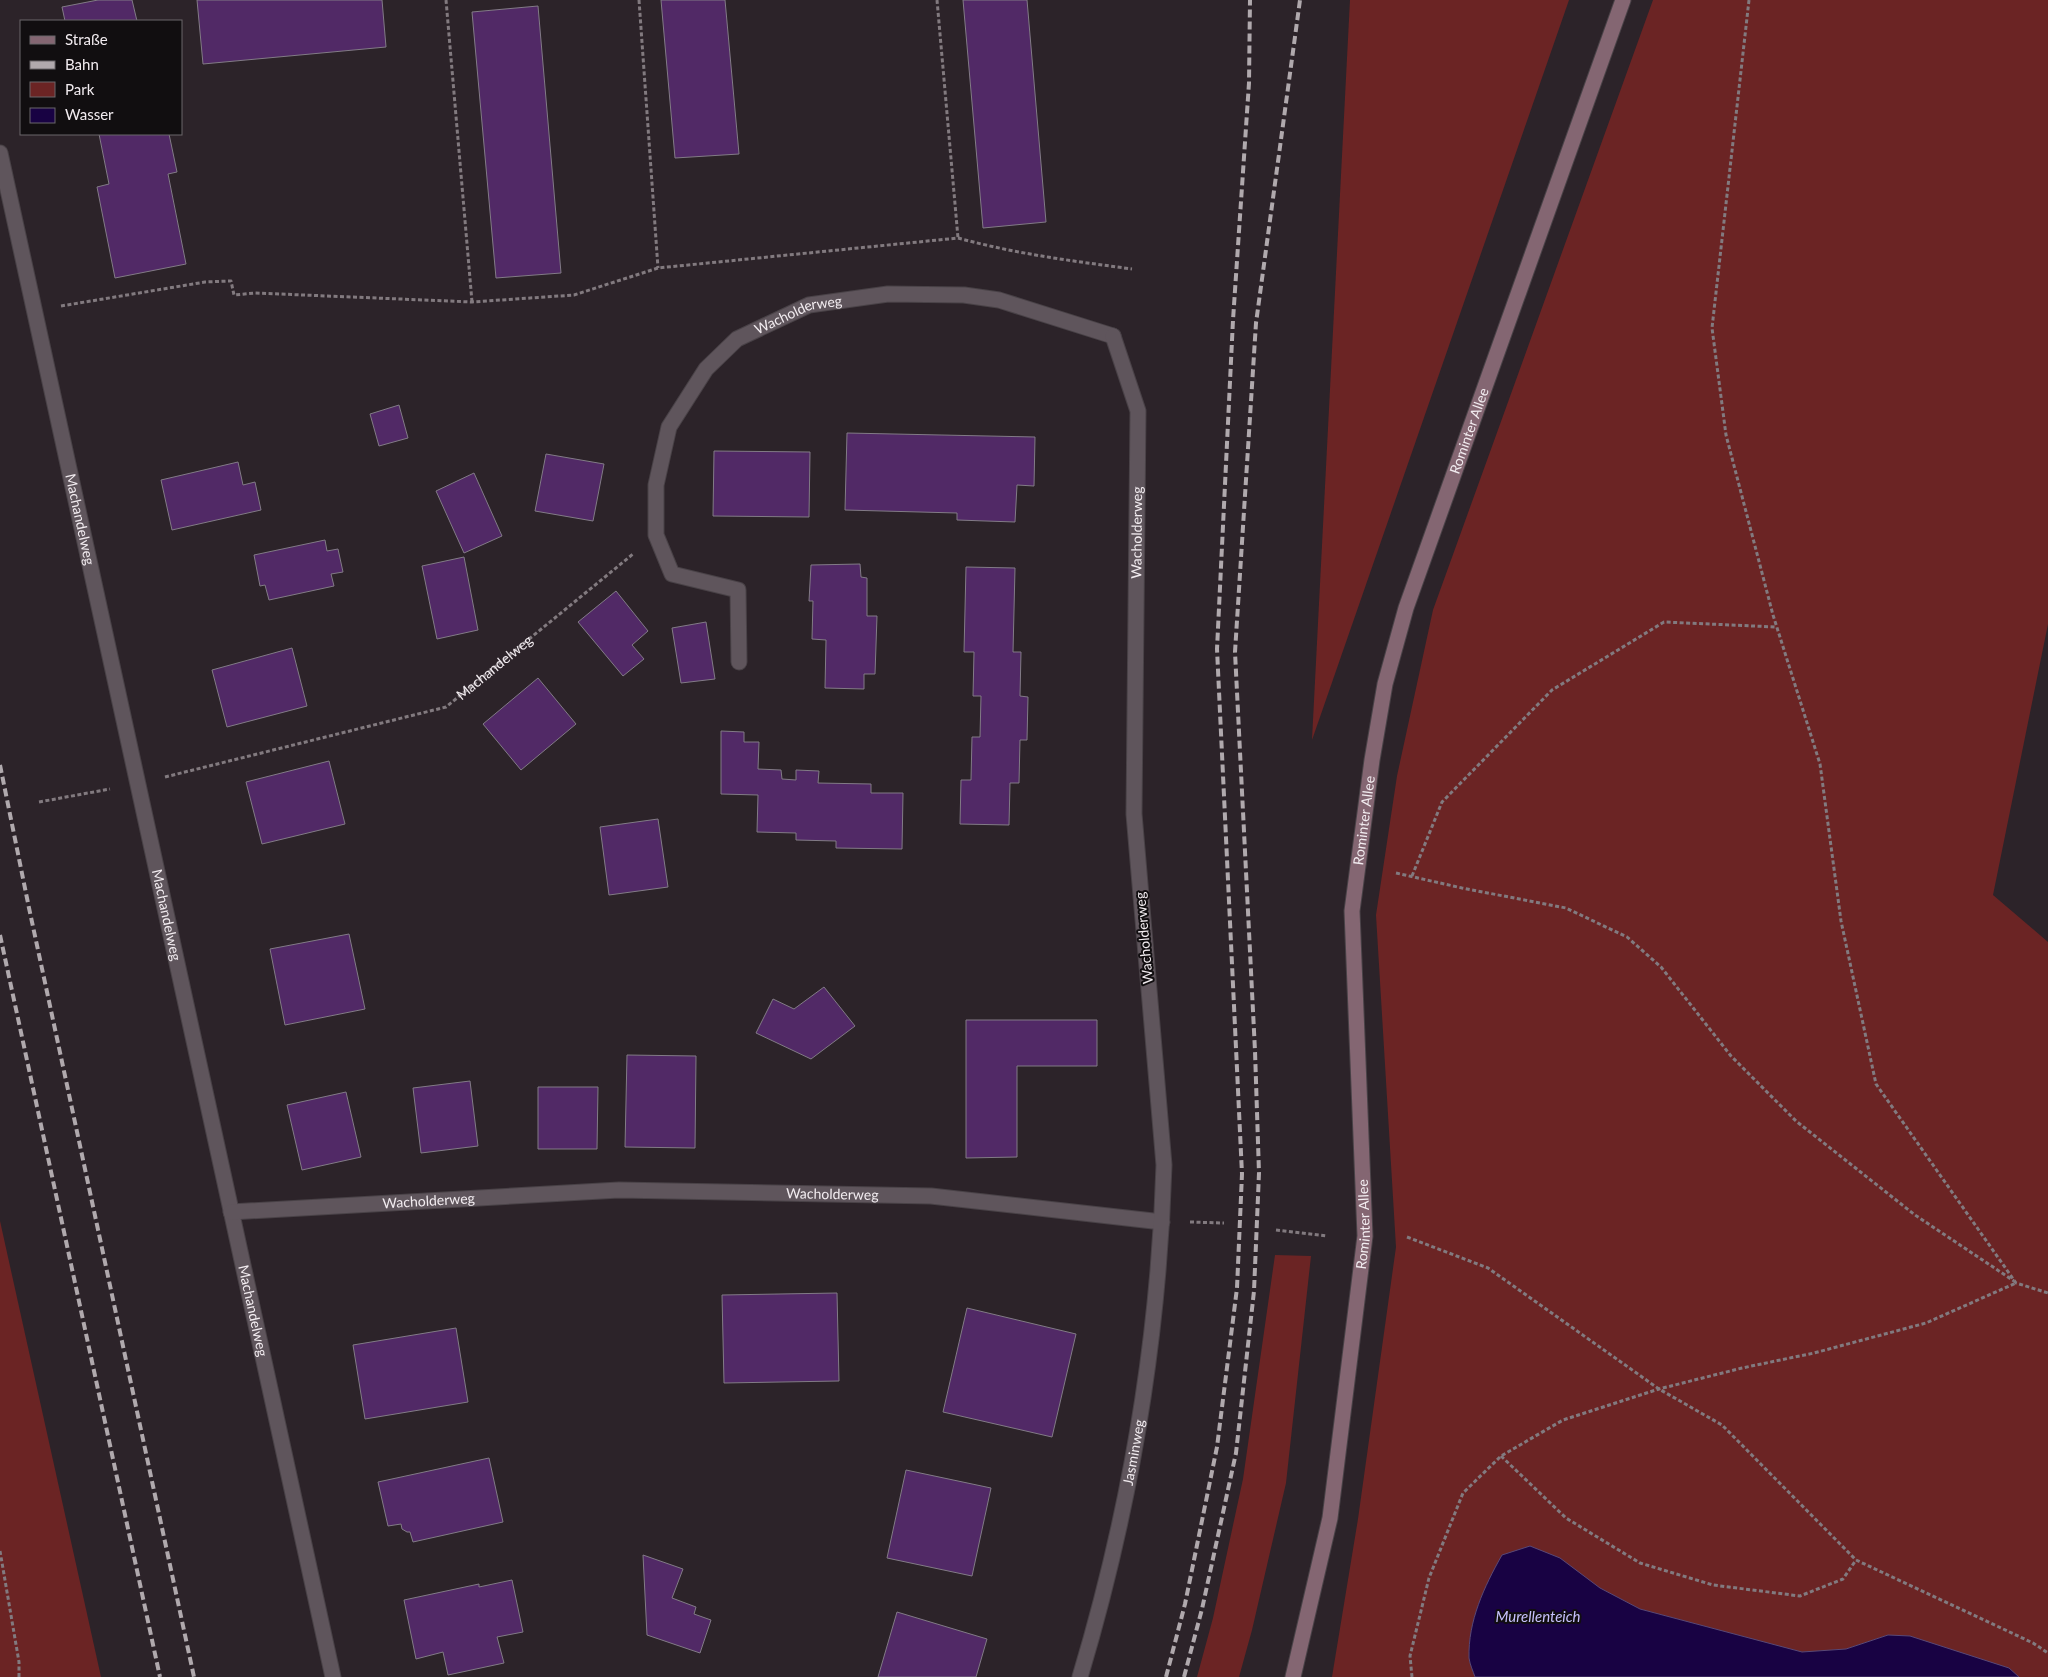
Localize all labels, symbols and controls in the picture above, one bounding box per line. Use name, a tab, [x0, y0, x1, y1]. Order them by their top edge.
legend	[20, 20, 182, 135]
text: Straße	[65, 30, 108, 48]
text: Bahn	[65, 55, 99, 73]
text: Park	[65, 80, 95, 98]
text: Wasser	[65, 105, 114, 123]
street label: Wacholderweg	[752, 292, 843, 338]
street label: Rominter Allee	[1446, 385, 1492, 476]
street label: Machandelweg	[62, 472, 99, 567]
street label: Wacholderweg	[1127, 486, 1145, 579]
street label: Machandelweg	[453, 631, 535, 703]
street label: Rominter Allee	[1349, 775, 1378, 866]
street label: Machandelweg	[149, 868, 185, 962]
street label: Wacholderweg	[1131, 891, 1156, 985]
street label: Rominter Allee	[1352, 1179, 1373, 1270]
street label: Wacholderweg	[786, 1184, 879, 1203]
street label: Wacholderweg	[382, 1189, 475, 1211]
street label: Machandelweg	[235, 1263, 272, 1358]
street label: Jasminweg	[1119, 1418, 1147, 1487]
water label: Murellenteich	[1495, 1607, 1581, 1625]

